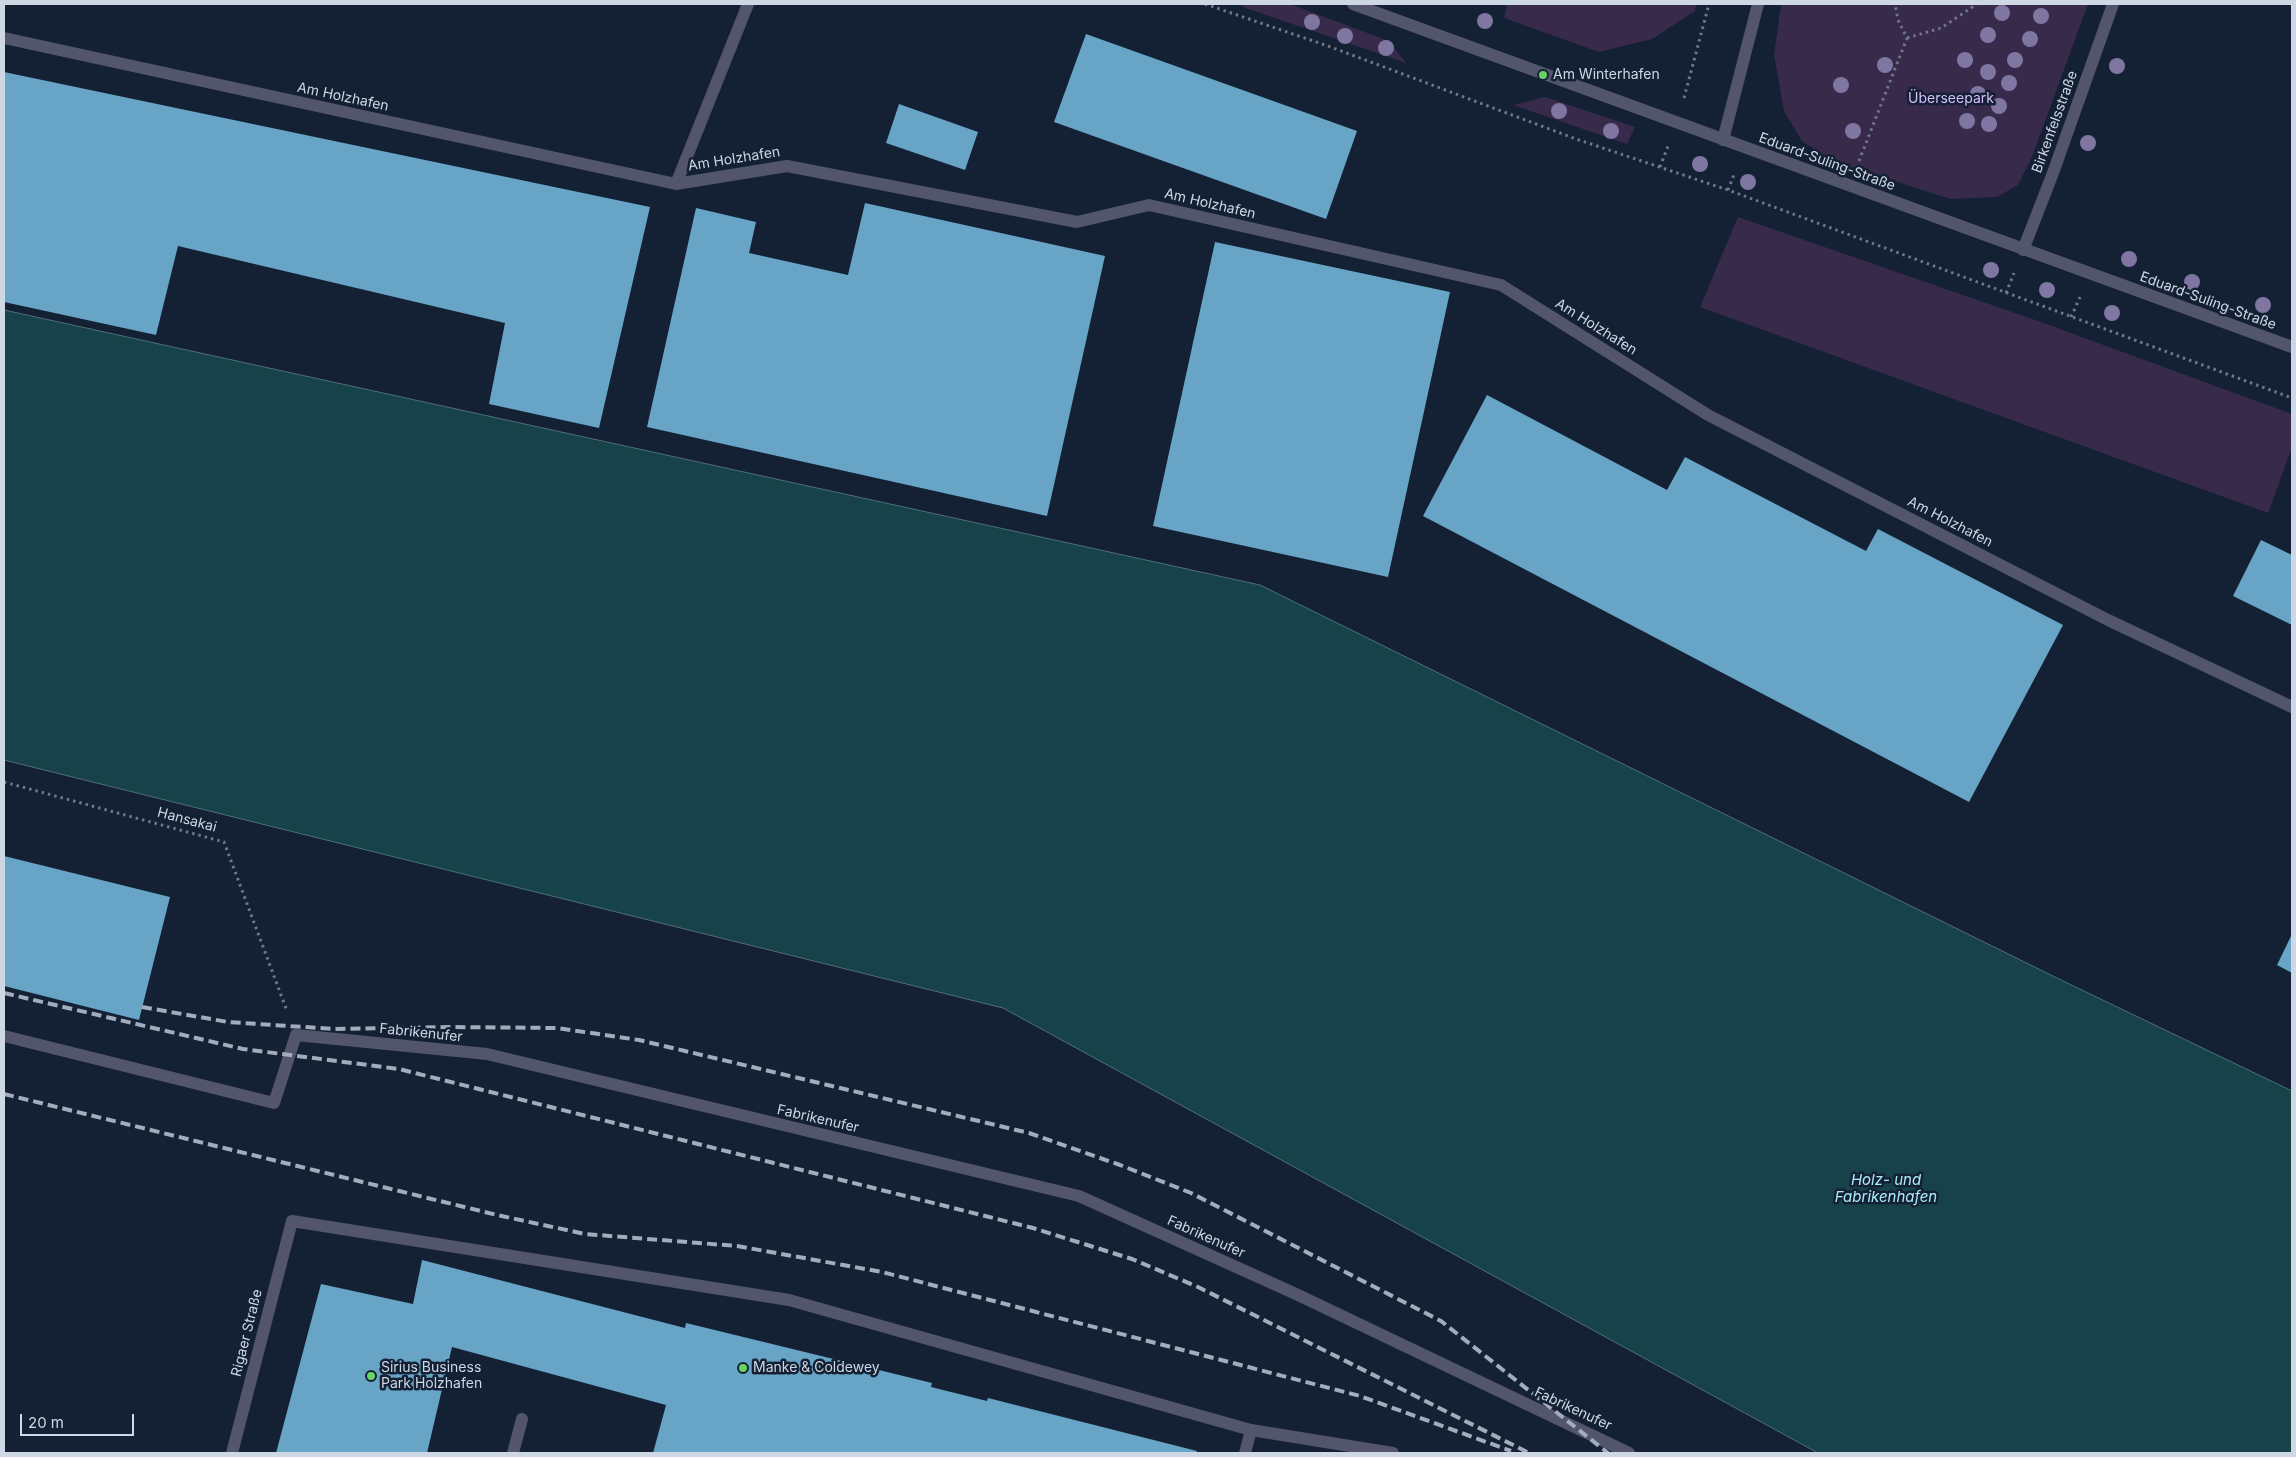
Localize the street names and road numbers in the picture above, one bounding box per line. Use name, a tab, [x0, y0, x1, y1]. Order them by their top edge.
street label: Birkenfelsstraße	[2029, 69, 2081, 175]
street label: Am Holzhafen	[296, 79, 390, 115]
street label: Eduard-Suling-Straße	[1756, 129, 1898, 195]
street label: Am Holzhafen	[687, 143, 781, 175]
street label: Am Holzhafen	[1163, 185, 1257, 223]
street label: Eduard-Suling-Straße	[2137, 268, 2279, 334]
street label: Am Holzhafen	[1552, 295, 1640, 359]
street label: Am Holzhafen	[1905, 493, 1995, 551]
street label: Hansakai	[155, 804, 219, 836]
street label: Fabrikenufer	[379, 1020, 463, 1046]
street label: Fabrikenufer	[775, 1101, 861, 1137]
street label: Fabrikenufer	[1164, 1212, 1248, 1262]
street label: Rigaer Straße	[228, 1287, 266, 1379]
street label: Fabrikenufer	[1532, 1384, 1614, 1434]

